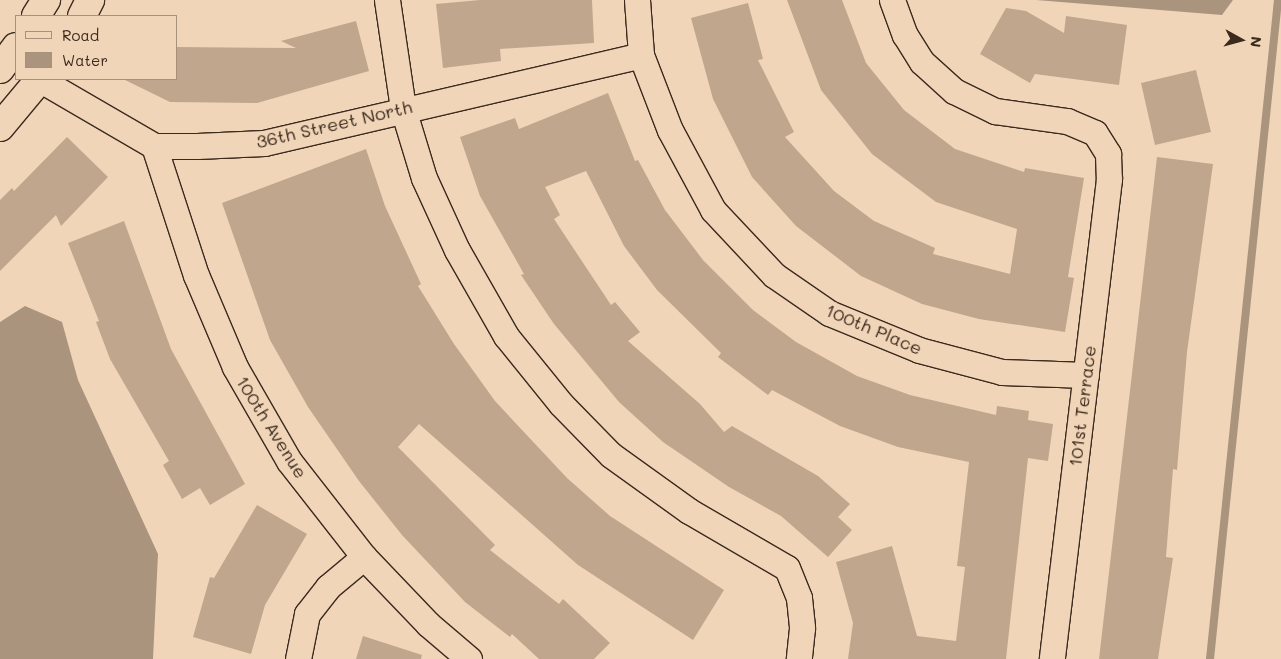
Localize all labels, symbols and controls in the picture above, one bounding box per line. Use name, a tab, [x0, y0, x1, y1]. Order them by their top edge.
legend	[15, 15, 178, 80]
north arrow	[1216, 15, 1266, 65]
text: Road	[62, 25, 99, 45]
text: N	[1246, 35, 1266, 48]
text: Water	[62, 50, 108, 70]
street label: 36th Street North	[254, 96, 414, 152]
street label: 100th Place	[823, 299, 925, 359]
street label: 101st Terrace	[1064, 344, 1100, 468]
street label: 100th Avenue	[232, 372, 312, 482]

